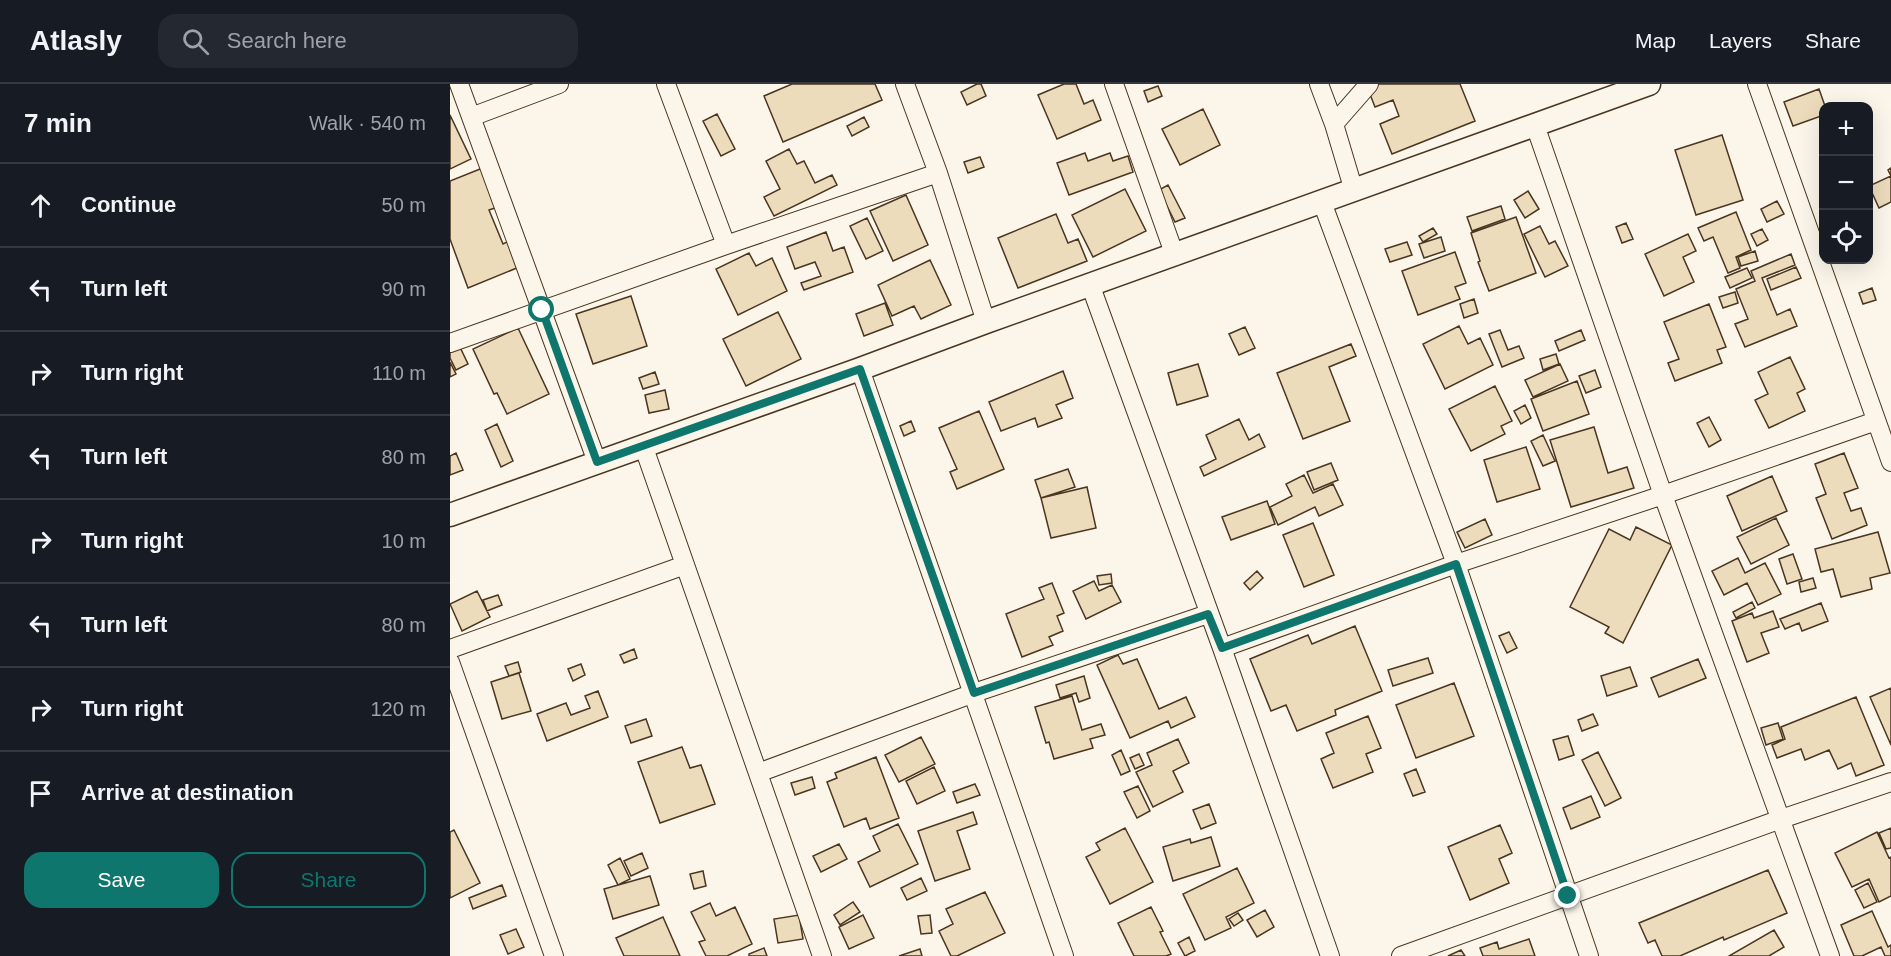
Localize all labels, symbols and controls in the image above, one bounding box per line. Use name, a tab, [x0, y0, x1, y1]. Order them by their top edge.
search box	[158, 14, 578, 68]
text: Atlasly	[30, 25, 122, 56]
icon: search	[179, 25, 212, 58]
text: Search here	[227, 28, 347, 53]
text: Map	[1635, 29, 1676, 52]
text: Layers	[1709, 29, 1772, 52]
text: Share	[1805, 29, 1861, 52]
map controls	[1819, 102, 1873, 264]
button: +	[1819, 102, 1873, 156]
text: 7 min	[24, 108, 92, 138]
text: Walk · 540 m	[309, 112, 426, 134]
button: −	[1819, 156, 1873, 210]
icon: ahead	[24, 189, 57, 222]
text: Continue	[81, 192, 176, 217]
text: 50 m	[382, 194, 426, 216]
button: locate	[1819, 210, 1873, 264]
icon: left	[24, 273, 57, 306]
text: Turn left	[81, 276, 167, 301]
text: 90 m	[382, 278, 426, 300]
route start	[528, 296, 554, 322]
icon: right	[24, 357, 57, 390]
text: Turn right	[81, 360, 183, 385]
text: 110 m	[372, 362, 426, 384]
icon: left	[24, 441, 57, 474]
text: Turn left	[81, 444, 167, 469]
text: 80 m	[382, 446, 426, 468]
icon: right	[24, 525, 57, 558]
text: Turn right	[81, 528, 183, 553]
text: 10 m	[382, 530, 426, 552]
icon: left	[24, 609, 57, 642]
text: Turn left	[81, 612, 167, 637]
text: 80 m	[382, 614, 426, 636]
icon: right	[24, 693, 57, 726]
text: Turn right	[81, 696, 183, 721]
text: 120 m	[370, 698, 426, 720]
icon: arrive	[24, 777, 57, 810]
text: Arrive at destination	[81, 780, 294, 805]
button: Save	[24, 852, 219, 908]
button: Share	[231, 852, 426, 908]
route end	[1554, 882, 1580, 908]

